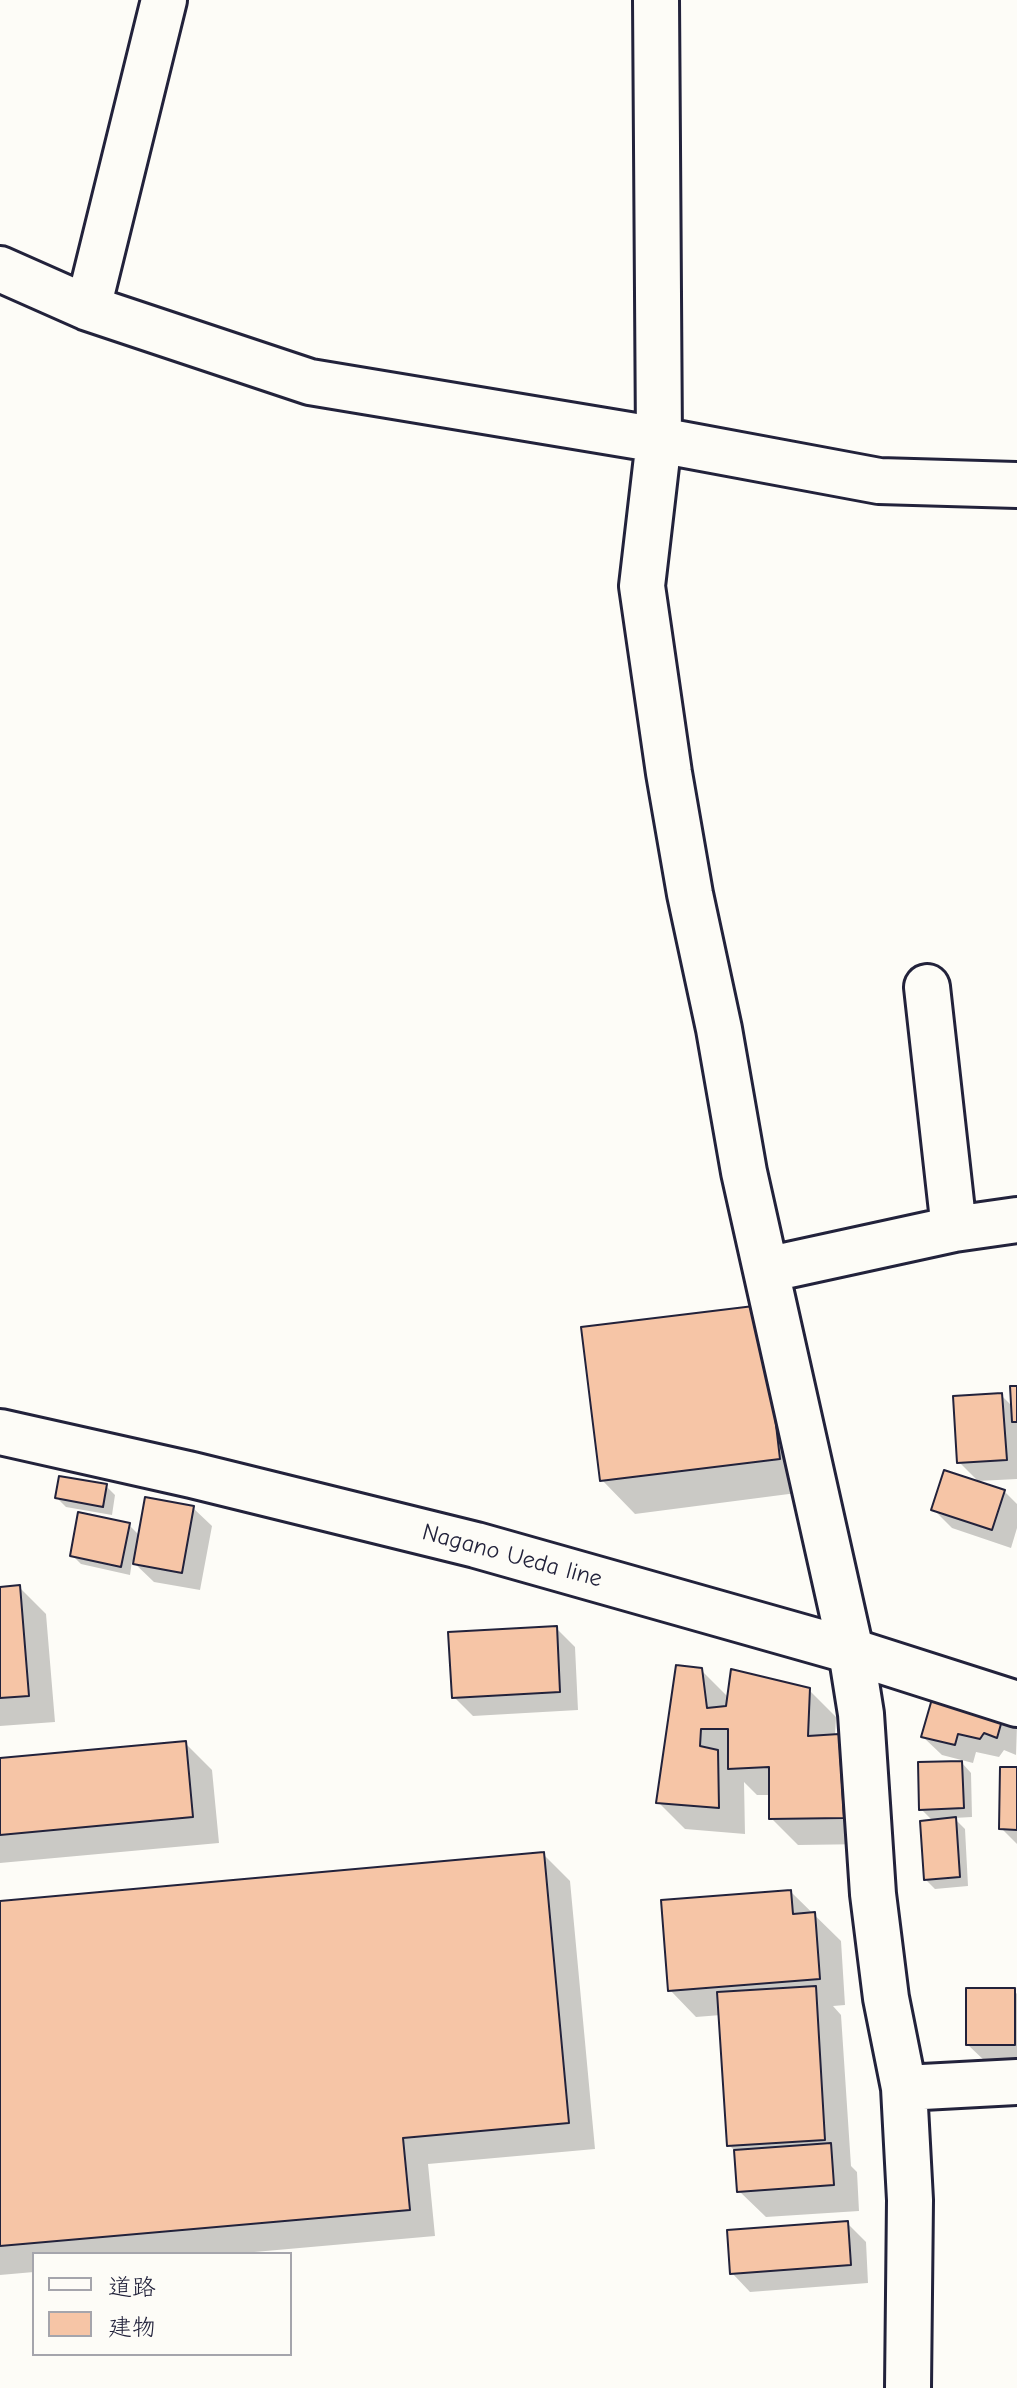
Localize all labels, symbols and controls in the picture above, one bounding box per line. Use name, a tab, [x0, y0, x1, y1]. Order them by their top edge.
street label: Nagano Ueda line	[419, 1518, 605, 1594]
legend	[32, 2252, 292, 2356]
text: 道路	[108, 2273, 156, 2301]
text: 建物	[108, 2313, 156, 2341]

